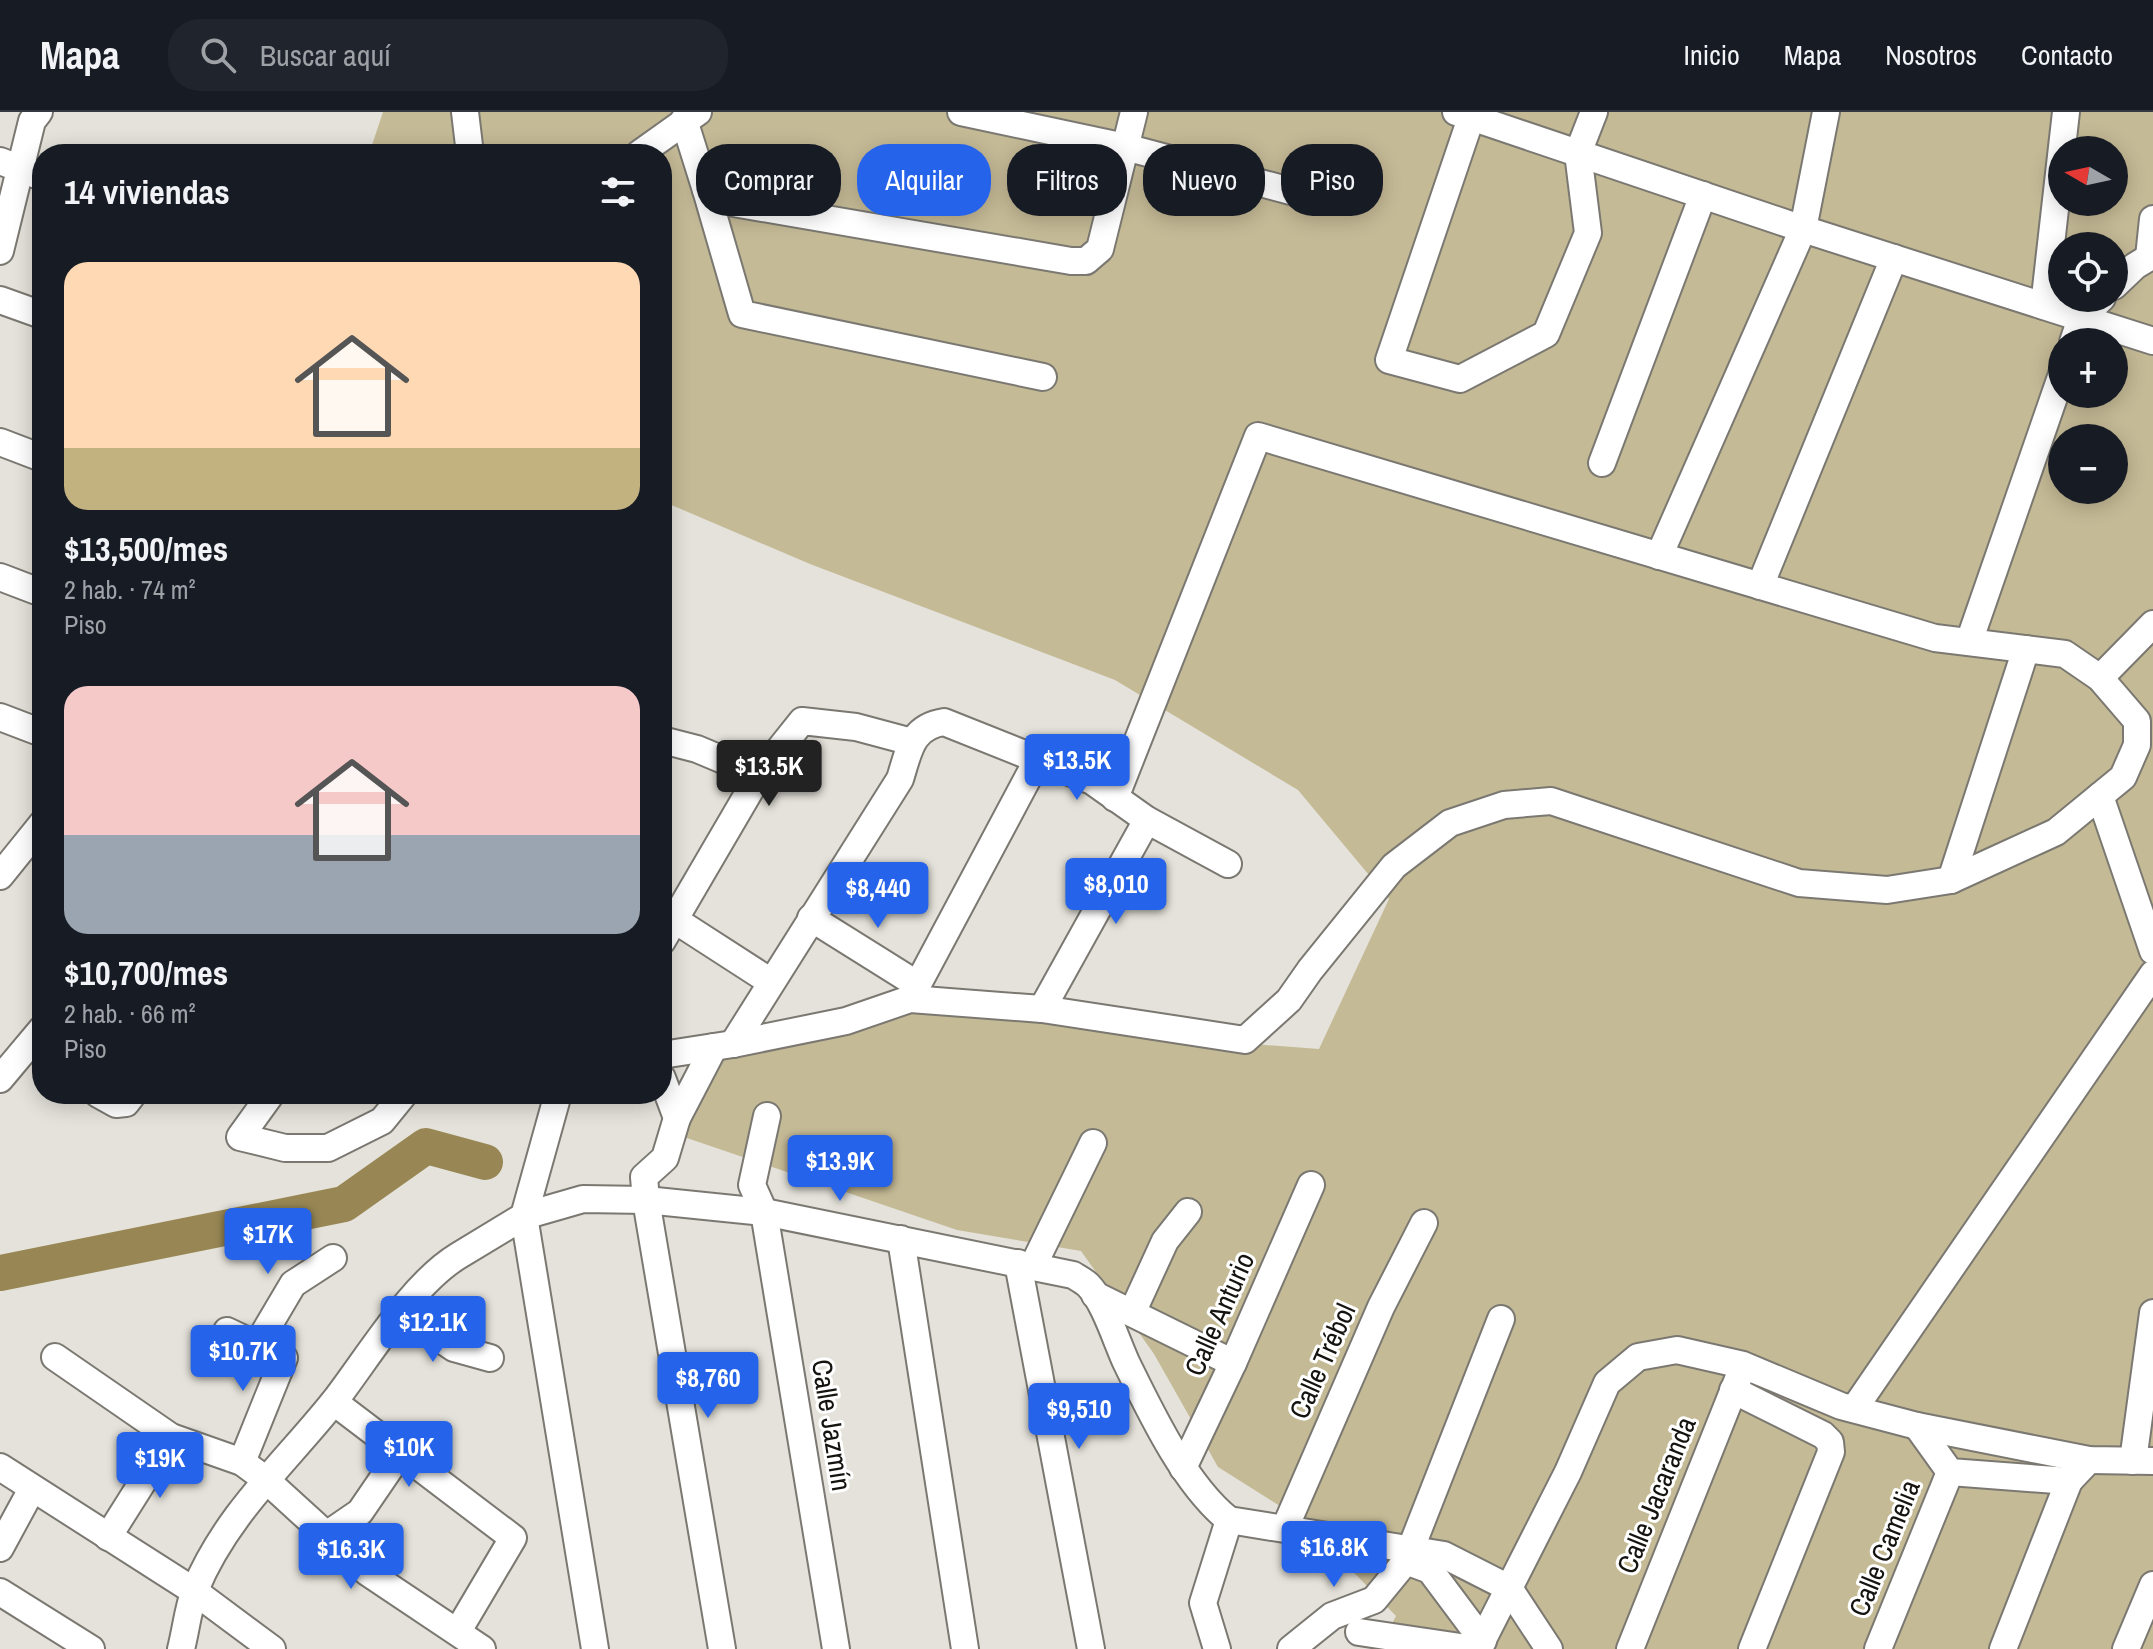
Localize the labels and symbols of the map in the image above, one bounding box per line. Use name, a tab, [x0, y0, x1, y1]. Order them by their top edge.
north arrow	[2048, 136, 2128, 216]
pin: $13.5K	[1012, 734, 1142, 802]
pin: $13.5K	[704, 740, 834, 808]
pin: $8,010	[1051, 858, 1181, 926]
pin: $8,440	[813, 862, 943, 930]
pin: $13.9K	[775, 1135, 905, 1203]
pin: $17K	[221, 1208, 315, 1276]
street label: Calle Anturio	[1175, 1246, 1263, 1382]
pin: $12.1K	[368, 1296, 498, 1364]
street label: Calle Trébol	[1280, 1297, 1364, 1425]
pin: $10.7K	[178, 1325, 308, 1393]
pin: $8,760	[643, 1352, 773, 1420]
street label: Calle Jazmín	[803, 1356, 861, 1494]
pin: $9,510	[1014, 1383, 1144, 1451]
street label: Calle Jacaranda	[1607, 1411, 1705, 1579]
pin: $10K	[362, 1421, 456, 1489]
pin: $19K	[113, 1432, 207, 1500]
street label: Calle Camelia	[1839, 1474, 1929, 1622]
pin: $16.8K	[1269, 1521, 1399, 1589]
pin: $16.3K	[286, 1523, 416, 1591]

